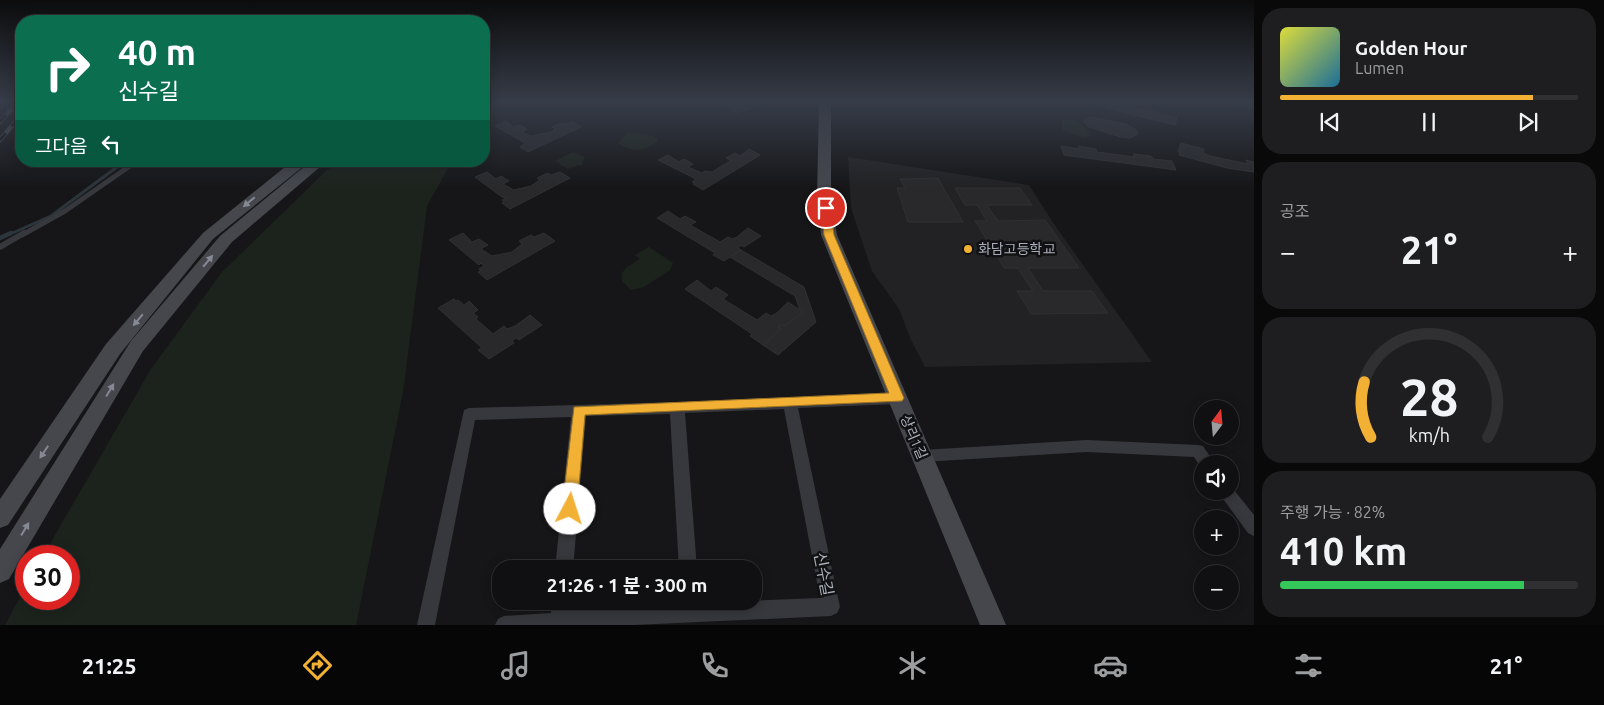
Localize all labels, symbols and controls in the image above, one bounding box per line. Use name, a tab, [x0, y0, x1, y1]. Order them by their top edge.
text: 40 m	[118, 32, 196, 72]
icon: right	[35, 35, 100, 100]
text: Golden Hour	[1355, 37, 1467, 59]
text: Lumen	[1355, 59, 1404, 77]
text: 신수길	[118, 78, 179, 103]
icon: previous	[1316, 108, 1344, 136]
icon: pause	[1415, 108, 1443, 136]
icon: next	[1514, 108, 1542, 136]
icon: left	[97, 130, 125, 158]
text: 그다음	[35, 135, 87, 157]
pin	[805, 187, 847, 229]
icon: arrive	[812, 194, 840, 222]
one-way arrow	[243, 196, 255, 207]
text: 공조	[1280, 202, 1309, 220]
text: 21°	[1401, 229, 1457, 271]
text: −	[1280, 236, 1296, 267]
text: +	[1562, 236, 1578, 267]
place label: 화담고등학교	[978, 241, 1055, 257]
marker: 화담고등학교	[962, 243, 974, 255]
one-way arrow	[202, 255, 213, 268]
one-way arrow	[132, 313, 143, 326]
text: 28	[1400, 368, 1458, 426]
one-way arrow	[105, 384, 114, 397]
north arrow	[1194, 400, 1239, 445]
map controls	[1194, 400, 1239, 610]
street label: 상리1길	[898, 412, 930, 462]
text: km/h	[1408, 425, 1450, 445]
one-way arrow	[39, 445, 49, 459]
button: sound	[1194, 455, 1239, 500]
position arrow	[543, 482, 595, 534]
text: 주행 가능 · 82%	[1280, 503, 1385, 521]
button: +	[1194, 510, 1239, 555]
one-way arrow	[21, 522, 30, 536]
text: 410 km	[1280, 530, 1407, 572]
speed limit sign: 30	[15, 545, 80, 610]
street label: 신수길	[811, 551, 837, 597]
button: −	[1194, 565, 1239, 610]
text: 21:26 · 1 분 · 300 m	[547, 574, 707, 596]
icon: directions	[300, 648, 335, 683]
icon: music	[498, 648, 533, 683]
icon: phone	[697, 648, 732, 683]
icon: climate	[895, 648, 930, 683]
icon: car	[1093, 648, 1128, 683]
icon: filters	[1291, 648, 1326, 683]
text: 21:25	[82, 653, 137, 678]
text: 21°	[1490, 653, 1522, 678]

